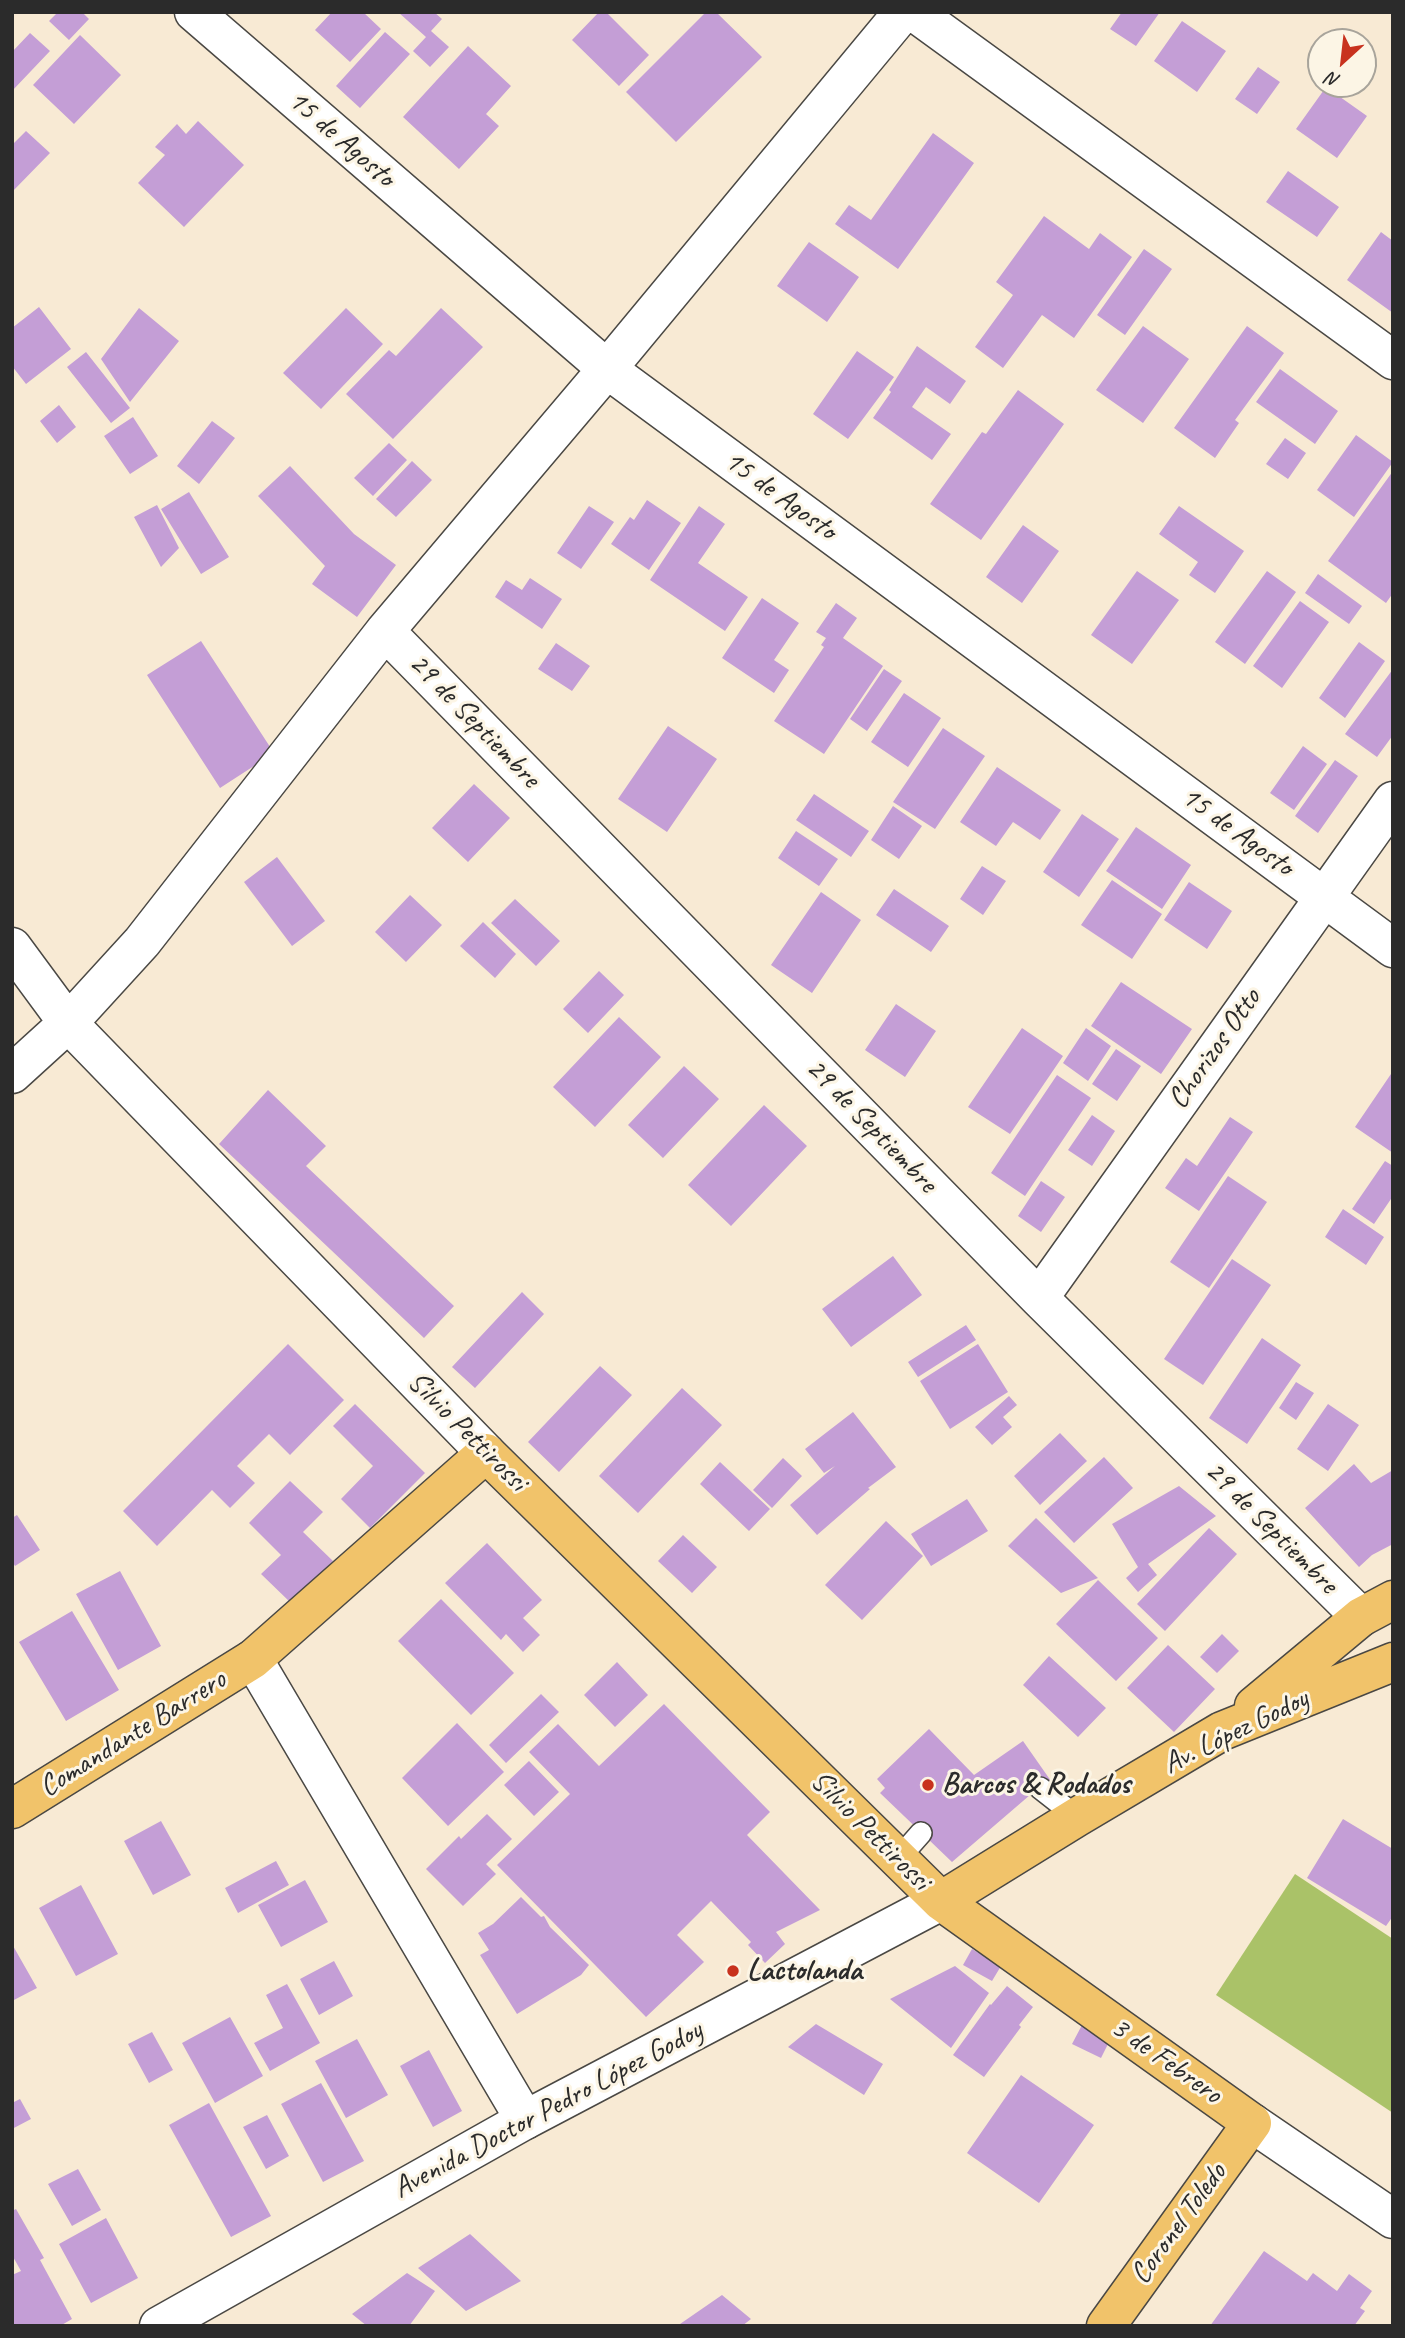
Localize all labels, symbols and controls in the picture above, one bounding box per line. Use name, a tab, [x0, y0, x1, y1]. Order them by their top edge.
north arrow	[1307, 28, 1377, 98]
text: N	[1323, 67, 1344, 93]
street label: 15 de Agosto	[280, 83, 402, 195]
street label: 15 de Agosto	[717, 443, 843, 549]
street label: 29 de Septiembre	[401, 646, 547, 796]
street label: 15 de Agosto	[1174, 779, 1300, 885]
street label: Chorizos Otto	[1161, 982, 1269, 1116]
street label: 29 de Septiembre	[798, 1051, 944, 1201]
street label: Silvio Pettirossi	[399, 1364, 535, 1500]
street label: 29 de Septiembre	[1197, 1454, 1345, 1602]
street label: Comandante Barrero	[33, 1662, 233, 1806]
street label: Av. López Godoy	[1158, 1681, 1314, 1783]
street label: Silvio Pettirossi	[802, 1763, 938, 1899]
place label: Barcos & Rodados	[942, 1767, 1130, 1803]
marker: Barcos & Rodados	[920, 1777, 936, 1793]
place label: Lactolanda	[747, 1953, 862, 1989]
marker: Lactolanda	[725, 1963, 741, 1979]
street label: 3 de Febrero	[1103, 2010, 1229, 2112]
street label: Avenida Doctor Pedro López Godoy	[387, 2013, 709, 2207]
street label: Coronel Toledo	[1123, 2157, 1235, 2291]

